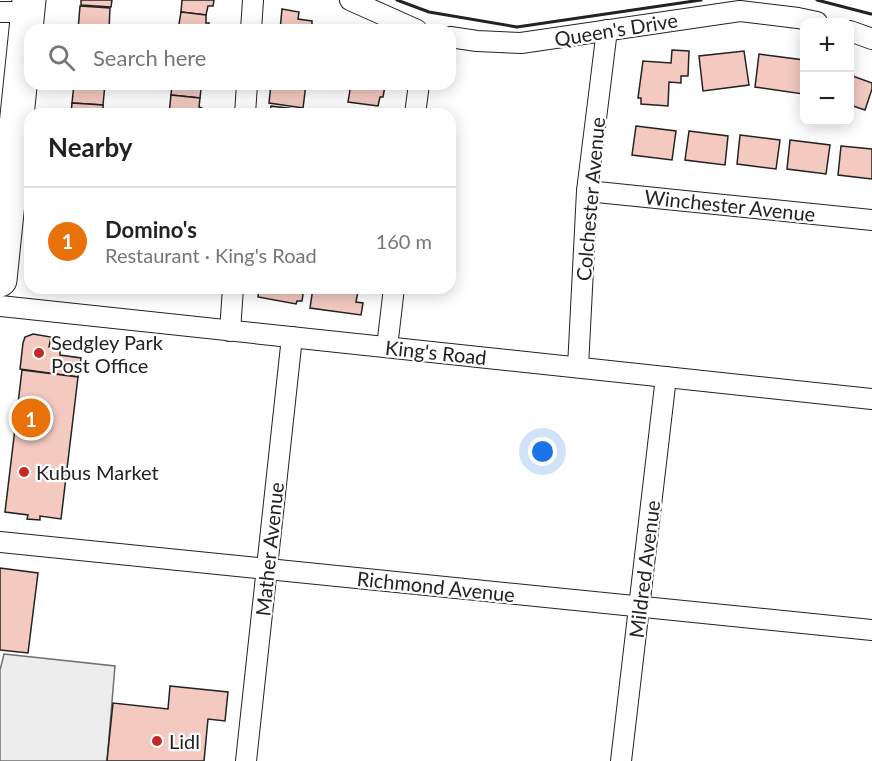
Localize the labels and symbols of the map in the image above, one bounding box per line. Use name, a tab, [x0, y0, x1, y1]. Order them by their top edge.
street label: Queen's Drive	[553, 7, 679, 51]
street label: Colchester Avenue	[571, 116, 609, 282]
street label: Winchester Avenue	[643, 184, 817, 226]
place label: Sedgley Park Post Office	[51, 330, 164, 377]
street label: King's Road	[384, 335, 488, 369]
marker: Sedgley Park Post Office	[32, 346, 46, 360]
pin: 1	[12, 396, 51, 440]
your location	[528, 437, 557, 466]
place label: Kubus Market	[36, 460, 159, 484]
marker: Kubus Market	[17, 465, 31, 479]
street label: Mather Avenue	[250, 481, 288, 617]
street label: Mildred Avenue	[624, 499, 664, 639]
street label: Richmond Avenue	[356, 566, 516, 606]
place label: Lidl	[169, 729, 200, 753]
marker: Lidl	[150, 734, 164, 748]

